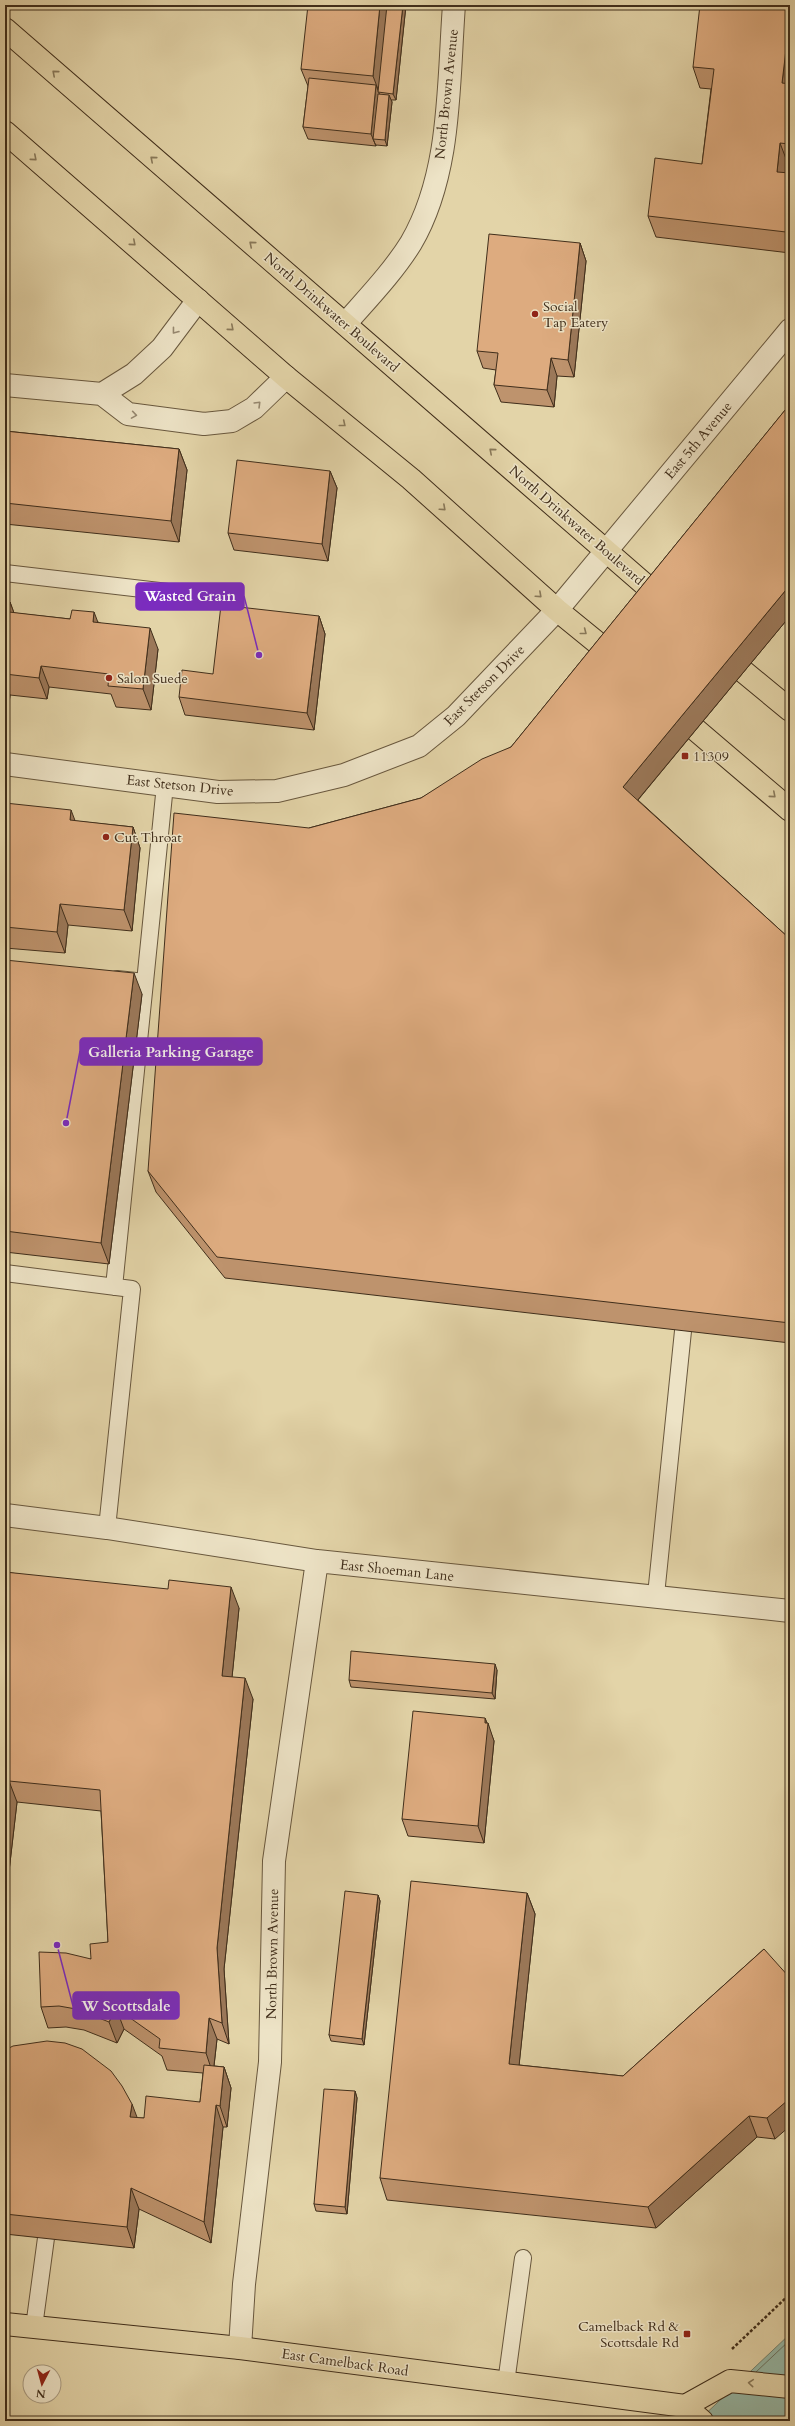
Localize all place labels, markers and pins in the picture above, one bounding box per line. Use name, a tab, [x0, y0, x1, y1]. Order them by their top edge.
place label: Social Tap Eatery	[543, 297, 609, 332]
marker: Social Tap Eatery	[530, 309, 540, 319]
callout: Wasted Grain	[136, 583, 244, 610]
place label: Salon Suede	[117, 669, 188, 688]
marker: Salon Suede	[104, 673, 114, 683]
place label: 11309	[693, 747, 729, 766]
marker: 11309	[680, 751, 690, 761]
place label: Cut Throat	[114, 828, 182, 847]
marker: Cut Throat	[101, 832, 111, 842]
callout: Galleria Parking Garage	[80, 1038, 262, 1065]
callout: W Scottsdale	[73, 1992, 179, 2019]
place label: Camelback Rd & Scottsdale Rd	[578, 2317, 680, 2352]
marker: Camelback Rd & Scottsdale Rd	[682, 2329, 692, 2339]

